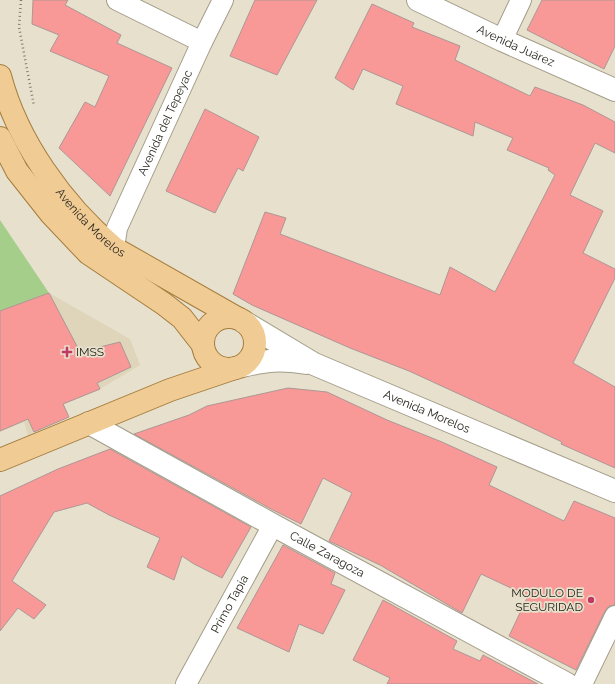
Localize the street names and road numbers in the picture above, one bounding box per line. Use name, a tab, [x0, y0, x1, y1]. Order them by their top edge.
street label: Avenida Juárez	[475, 22, 557, 69]
street label: Avenida del Tepeyac	[135, 67, 195, 178]
street label: Avenida Morelos	[53, 185, 128, 260]
street label: Avenida Morelos	[381, 387, 472, 436]
street label: Calle Zaragoza	[287, 528, 367, 580]
street label: Primo Tapia	[208, 573, 251, 636]

